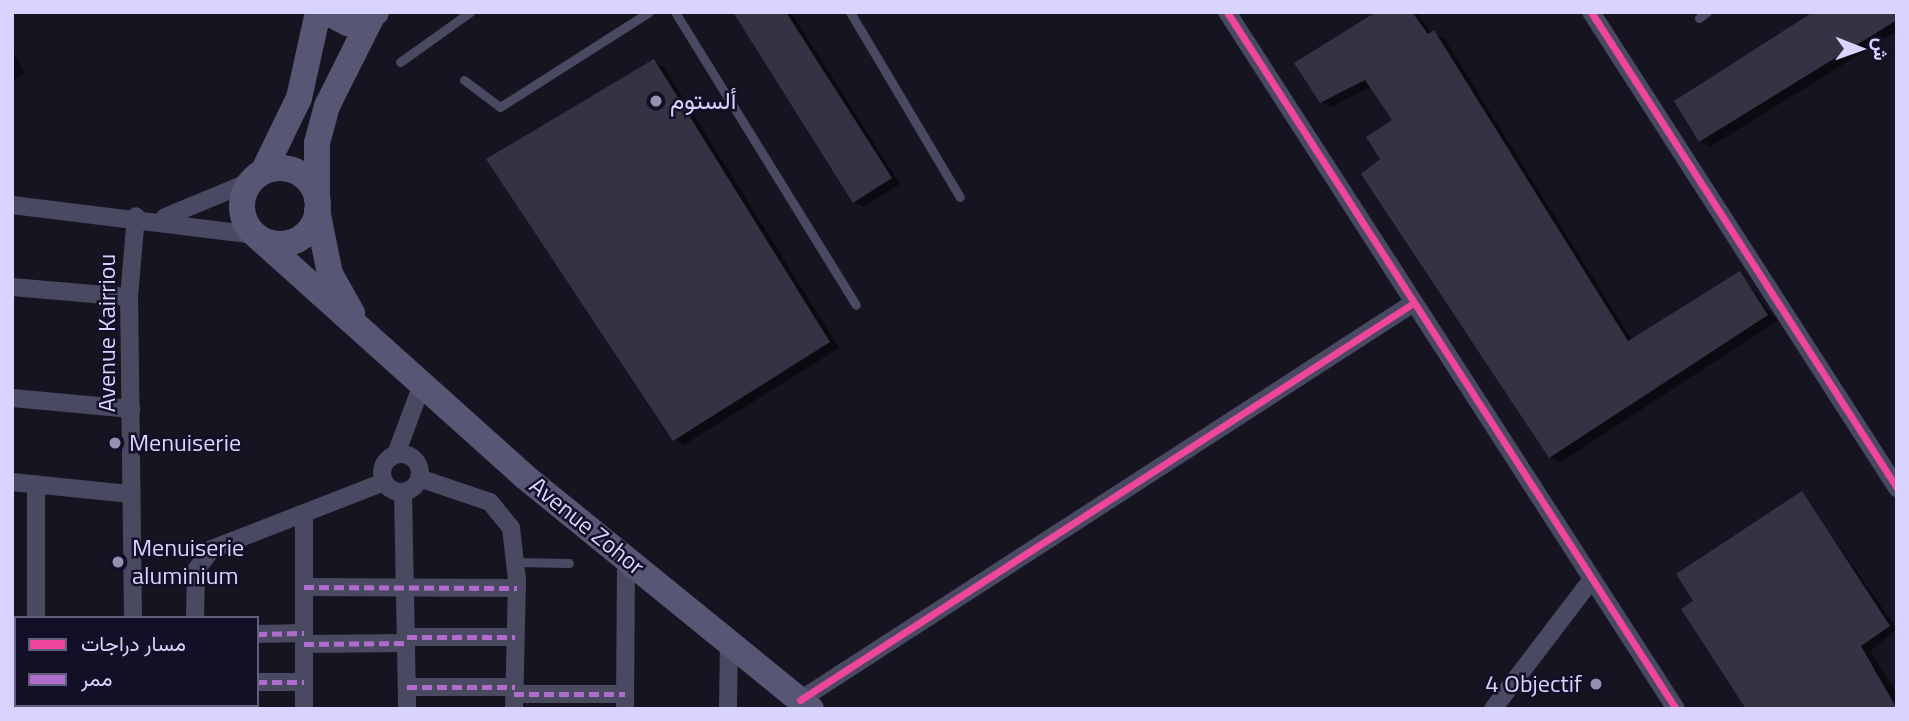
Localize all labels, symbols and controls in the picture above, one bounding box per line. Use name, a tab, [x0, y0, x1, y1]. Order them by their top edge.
north arrow	[1825, 14, 1895, 84]
text: ش	[1867, 38, 1896, 61]
place label: ألستوم	[670, 87, 736, 115]
marker: ألستوم	[648, 93, 664, 109]
street label: Avenue Kairriou	[93, 254, 121, 412]
place label: Menuiserie	[129, 429, 241, 457]
marker: Menuiserie	[107, 435, 123, 451]
street label: Avenue Zohor	[524, 471, 650, 581]
place label: Menuiserie aluminium	[132, 534, 244, 590]
marker: Menuiserie aluminium	[110, 554, 126, 570]
legend	[14, 616, 259, 707]
text: مسار دراجات	[81, 627, 186, 659]
text: ممر	[81, 662, 112, 694]
place label: 4 Objectif	[1485, 670, 1582, 698]
marker: 4 Objectif	[1588, 676, 1604, 692]

